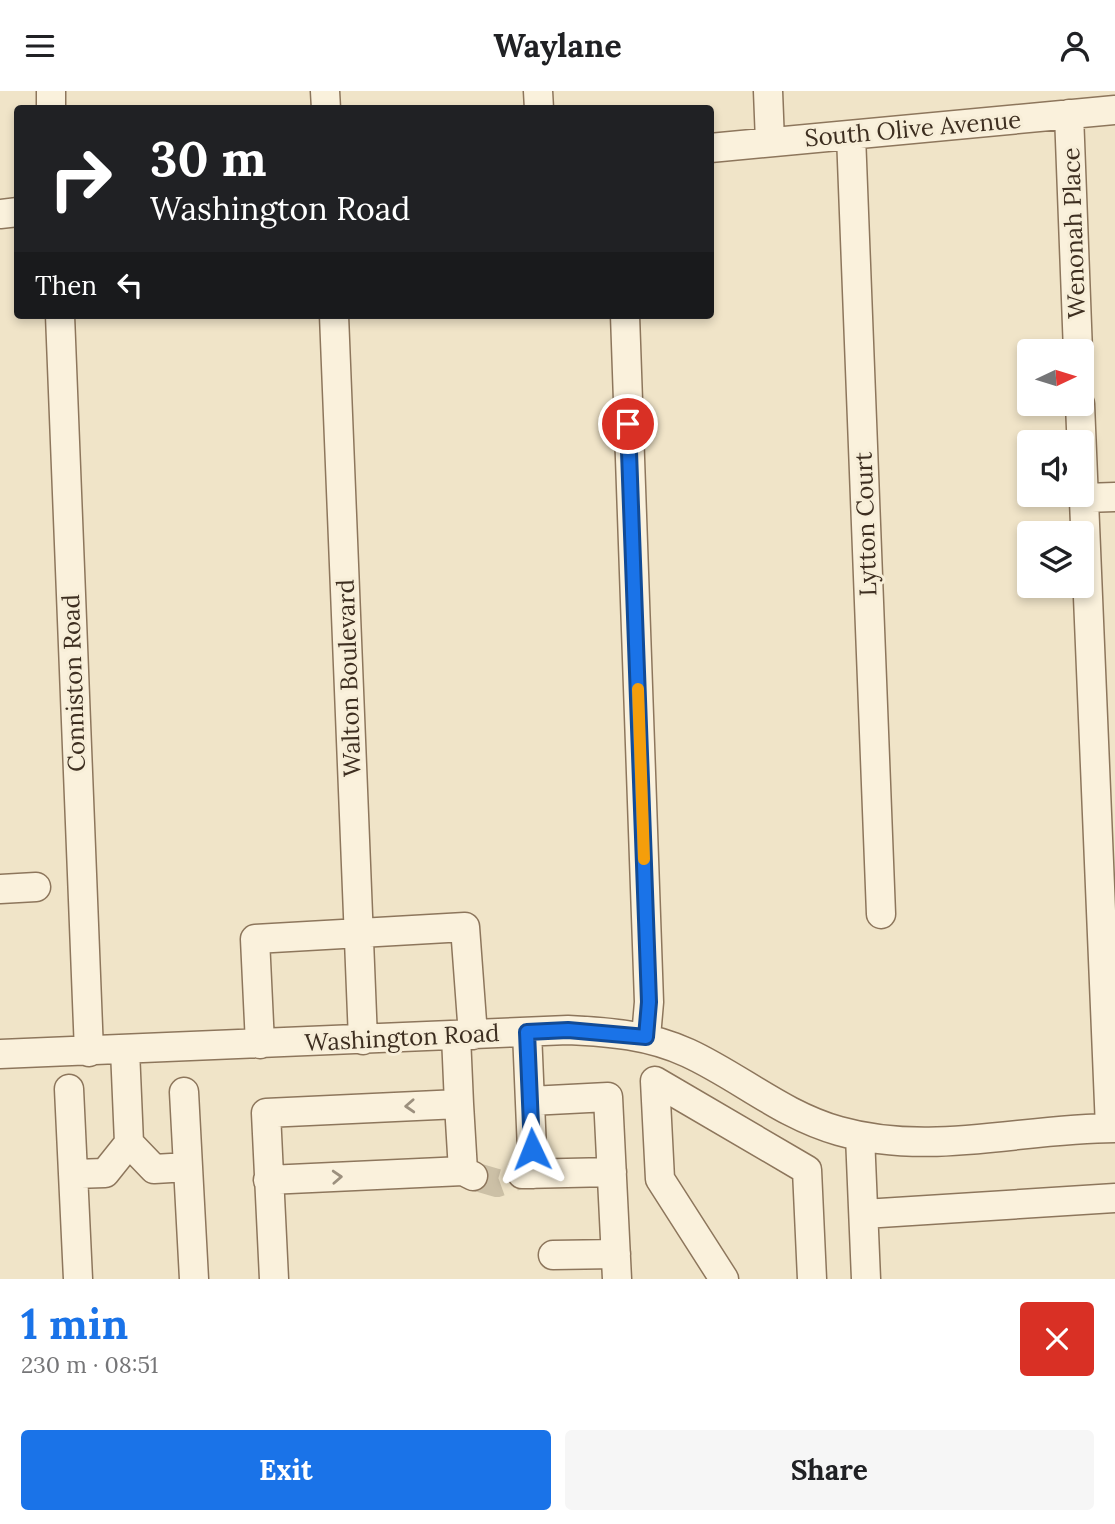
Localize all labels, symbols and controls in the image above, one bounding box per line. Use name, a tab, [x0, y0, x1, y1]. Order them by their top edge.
text: Waylane	[493, 25, 622, 66]
icon: menu	[21, 27, 59, 65]
icon: person	[1056, 27, 1094, 65]
street label: South Olive Avenue	[803, 104, 1022, 153]
text: 30 m	[150, 127, 267, 189]
icon: right	[35, 133, 126, 224]
street label: Wenonah Place	[1055, 147, 1092, 319]
text: Washington Road	[150, 188, 410, 229]
icon: left	[111, 266, 149, 304]
text: Then	[35, 269, 97, 302]
north arrow	[1017, 339, 1094, 417]
map controls	[1017, 339, 1094, 598]
pin	[598, 394, 658, 454]
icon: arrive	[609, 405, 647, 443]
button: sound	[1017, 430, 1094, 507]
street label: Lytton Court	[847, 450, 884, 597]
button: layers	[1017, 521, 1094, 598]
street label: Walton Boulevard	[330, 579, 367, 777]
street label: Conniston Road	[55, 594, 92, 772]
street label: Washington Road	[304, 1017, 500, 1058]
one-way arrow	[404, 1099, 415, 1114]
position arrow	[495, 1112, 569, 1186]
one-way arrow	[331, 1170, 342, 1185]
text: 1 min	[21, 1297, 128, 1351]
button: close	[1020, 1302, 1094, 1376]
text: 230 m · 08:51	[21, 1350, 158, 1379]
button: Exit	[21, 1430, 551, 1510]
button: Share	[565, 1430, 1094, 1510]

